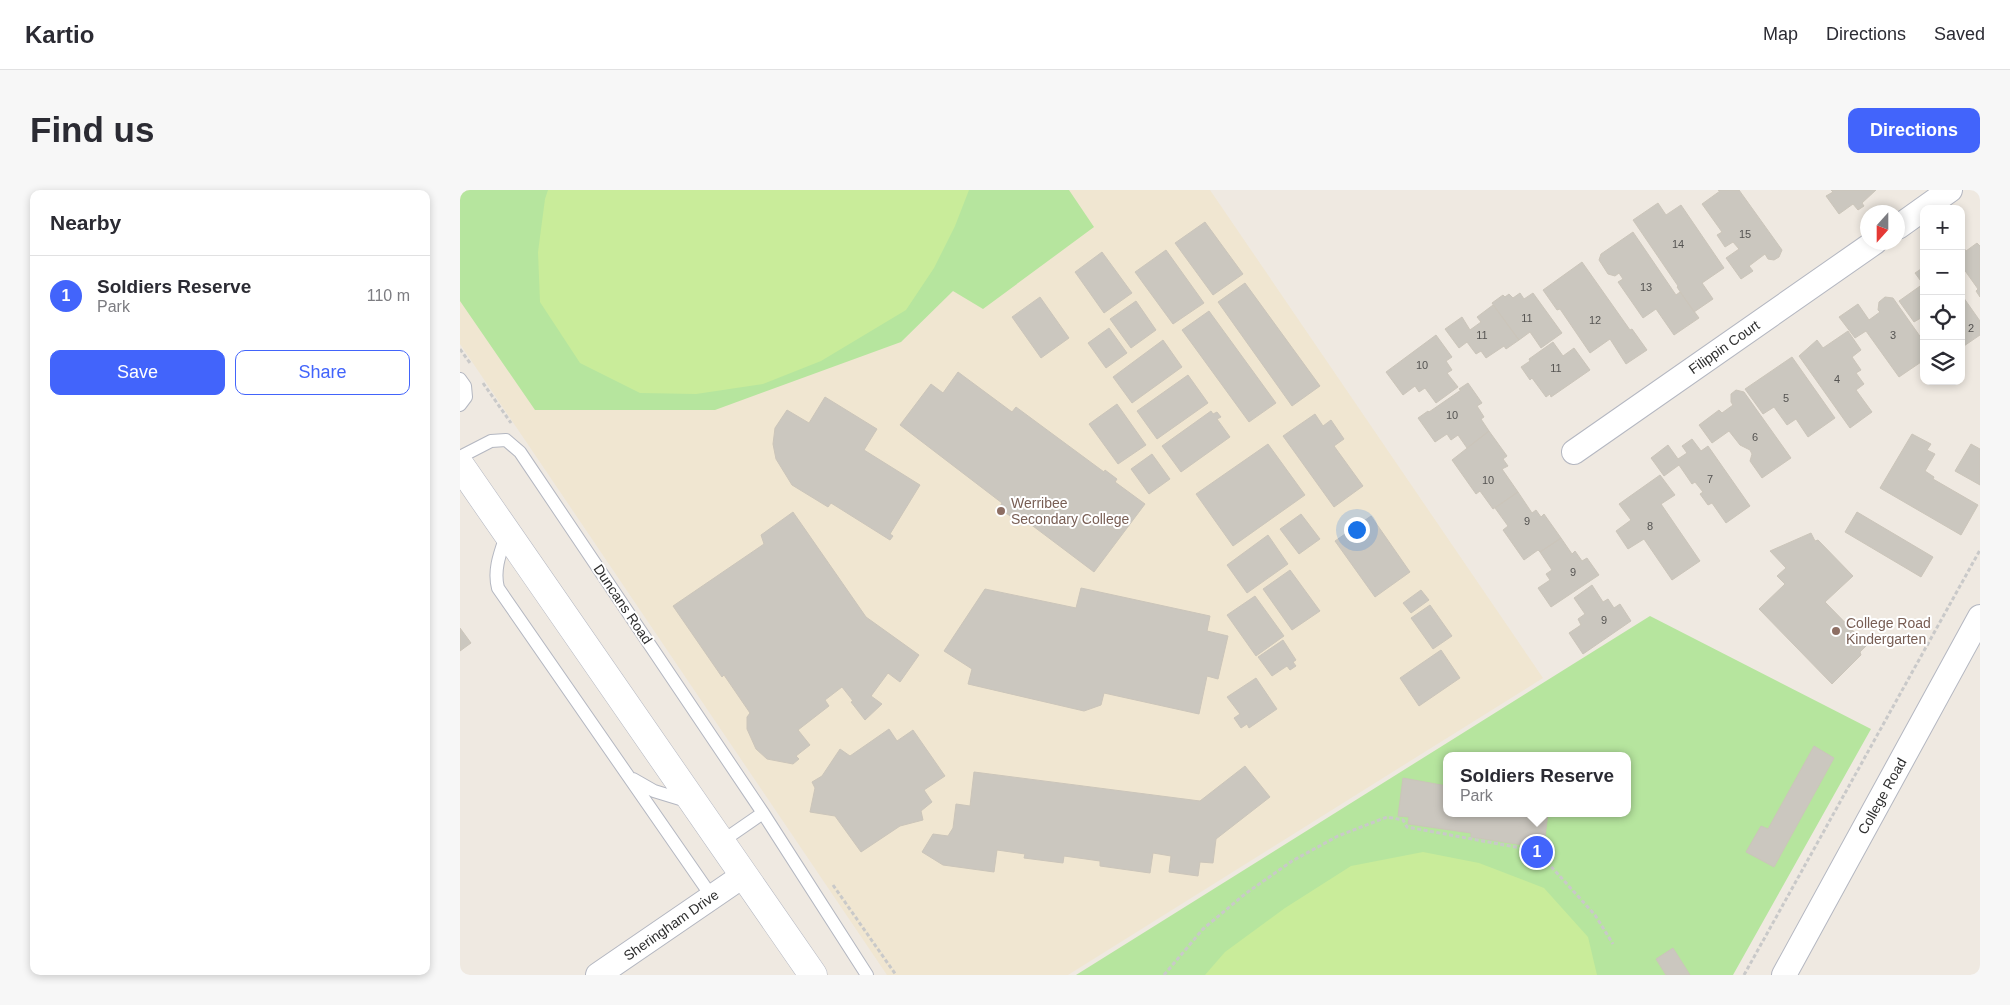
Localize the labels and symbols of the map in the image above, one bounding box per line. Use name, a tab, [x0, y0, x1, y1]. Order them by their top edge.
north arrow	[1860, 205, 1905, 250]
house number: 15	[1739, 228, 1751, 240]
house number: 14	[1672, 238, 1684, 250]
house number: 13	[1640, 281, 1652, 293]
house number: 11	[1521, 312, 1533, 324]
house number: 12	[1589, 314, 1601, 326]
street label: Filippin Court	[1686, 317, 1762, 377]
house number: 2	[1968, 322, 1974, 334]
house number: 11	[1476, 329, 1488, 341]
house number: 3	[1890, 329, 1896, 341]
house number: 10	[1416, 359, 1428, 371]
house number: 11	[1550, 362, 1562, 374]
house number: 4	[1834, 373, 1840, 385]
house number: 5	[1783, 392, 1789, 404]
house number: 10	[1446, 409, 1458, 421]
house number: 6	[1752, 431, 1758, 443]
house number: 7	[1707, 473, 1713, 485]
house number: 10	[1482, 474, 1494, 486]
place label: Werribee Secondary College	[1011, 495, 1130, 527]
marker: Werribee Secondary College	[995, 505, 1007, 517]
house number: 9	[1524, 515, 1530, 527]
your location	[1344, 517, 1370, 543]
house number: 8	[1647, 520, 1653, 532]
street label: Duncans Road	[590, 561, 656, 647]
house number: 9	[1570, 566, 1576, 578]
house number: 9	[1601, 614, 1607, 626]
place label: College Road Kindergarten	[1846, 615, 1931, 647]
marker: College Road Kindergarten	[1830, 625, 1842, 637]
street label: College Road	[1854, 755, 1910, 837]
pin: 1	[1521, 833, 1553, 871]
street label: Sheringham Drive	[621, 886, 722, 964]

